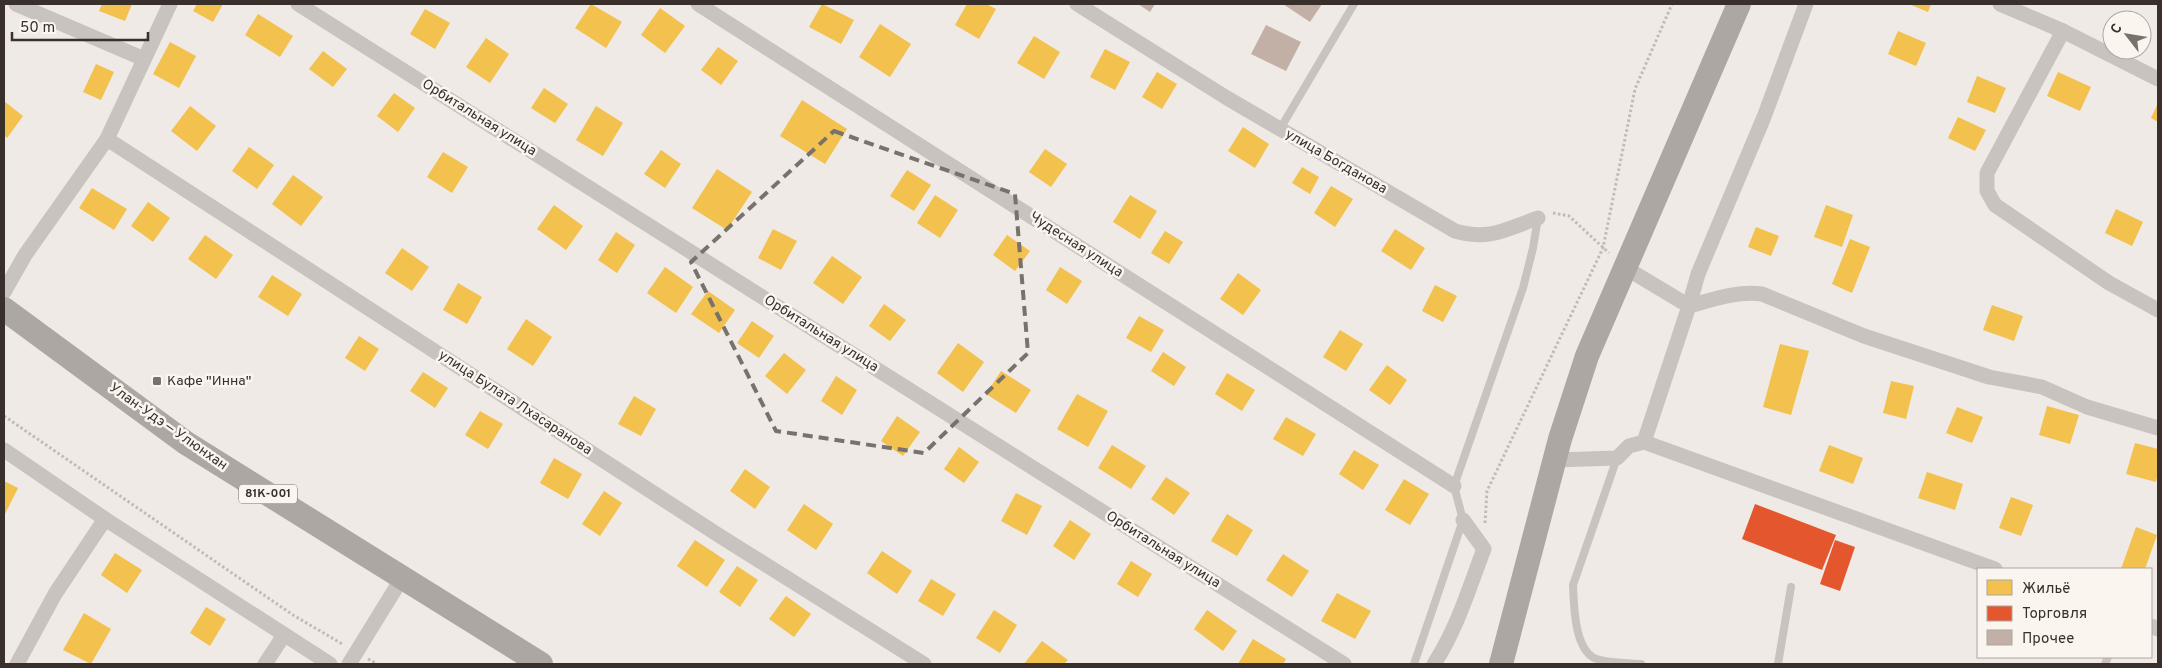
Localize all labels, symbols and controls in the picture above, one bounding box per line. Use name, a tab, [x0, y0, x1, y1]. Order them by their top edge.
scale bar	[12, 10, 149, 42]
north arrow	[2102, 10, 2152, 60]
text: 50 m	[20, 19, 55, 38]
text: С	[2108, 21, 2127, 37]
street label: Орбитальная улица	[419, 76, 539, 160]
street label: улица Богданова	[1282, 126, 1390, 198]
street label: Чудесная улица	[1026, 208, 1126, 282]
street label: Орбитальная улица	[761, 292, 881, 376]
street label: улица Булата Лхасаранова	[435, 347, 595, 459]
place label: Кафе "Инна"	[167, 373, 251, 390]
marker: Кафе "Инна"	[151, 375, 163, 387]
street label: Улан-Удэ — Улюнхан	[106, 380, 230, 474]
road number: 81К-001	[239, 484, 297, 504]
street label: Орбитальная улица	[1103, 508, 1223, 592]
legend	[1977, 568, 2152, 658]
text: Жильё	[2022, 580, 2070, 599]
text: Торговля	[2022, 605, 2087, 624]
text: Прочее	[2022, 630, 2074, 649]

